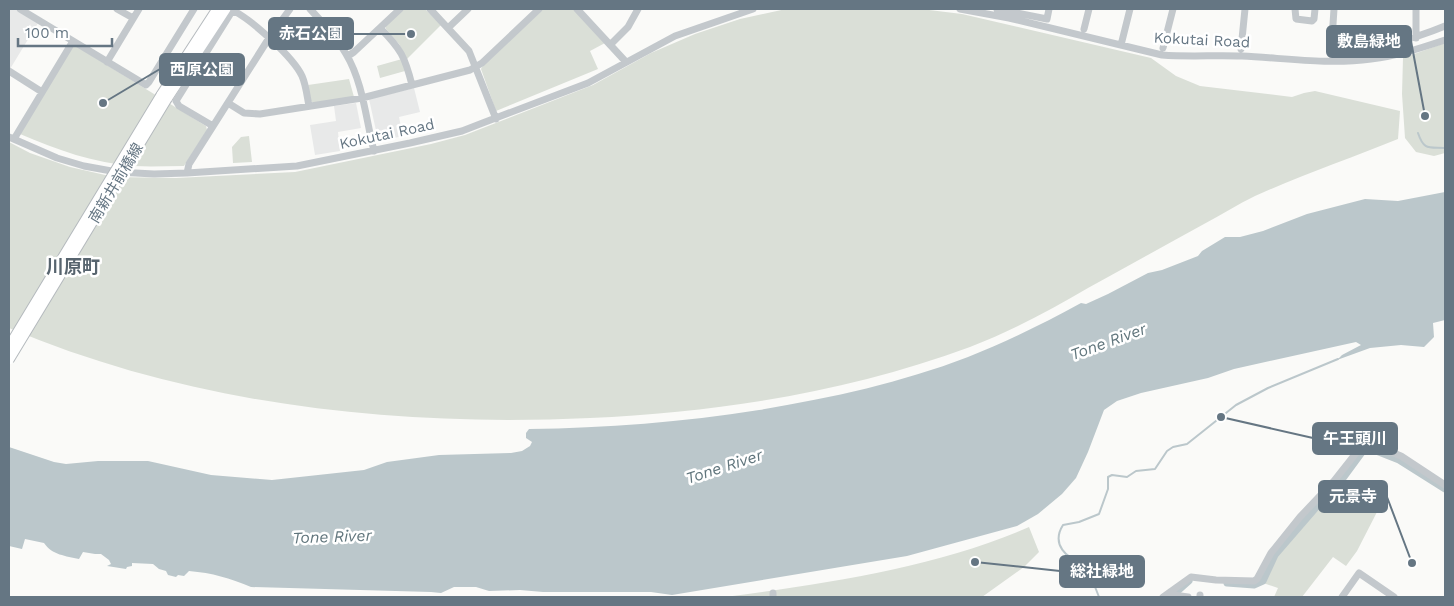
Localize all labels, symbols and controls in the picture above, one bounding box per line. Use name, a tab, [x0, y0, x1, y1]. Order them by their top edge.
scale bar	[18, 15, 111, 47]
callout: 赤石公園	[269, 18, 353, 49]
text: 100 m	[25, 24, 69, 42]
text: 赤石公園	[279, 24, 343, 43]
callout: 敷島緑地	[1327, 26, 1411, 57]
street label: Kokutai Road	[1153, 28, 1251, 52]
text: 敷島緑地	[1337, 32, 1401, 51]
callout: 西原公園	[160, 54, 244, 85]
text: 西原公園	[170, 60, 234, 79]
street label: Kokutai Road	[338, 115, 436, 153]
street label: 南新井前橋線	[85, 140, 147, 226]
district label: 川原町	[46, 256, 100, 277]
water label: Tone River	[1068, 319, 1149, 364]
callout: 午王頭川	[1313, 423, 1397, 454]
text: 午王頭川	[1323, 429, 1387, 448]
water label: Tone River	[683, 445, 766, 488]
callout: 元景寺	[1319, 481, 1387, 512]
text: 元景寺	[1329, 487, 1377, 506]
water label: Tone River	[292, 526, 373, 547]
callout: 総社緑地	[1060, 556, 1144, 587]
text: 総社緑地	[1070, 562, 1134, 581]

